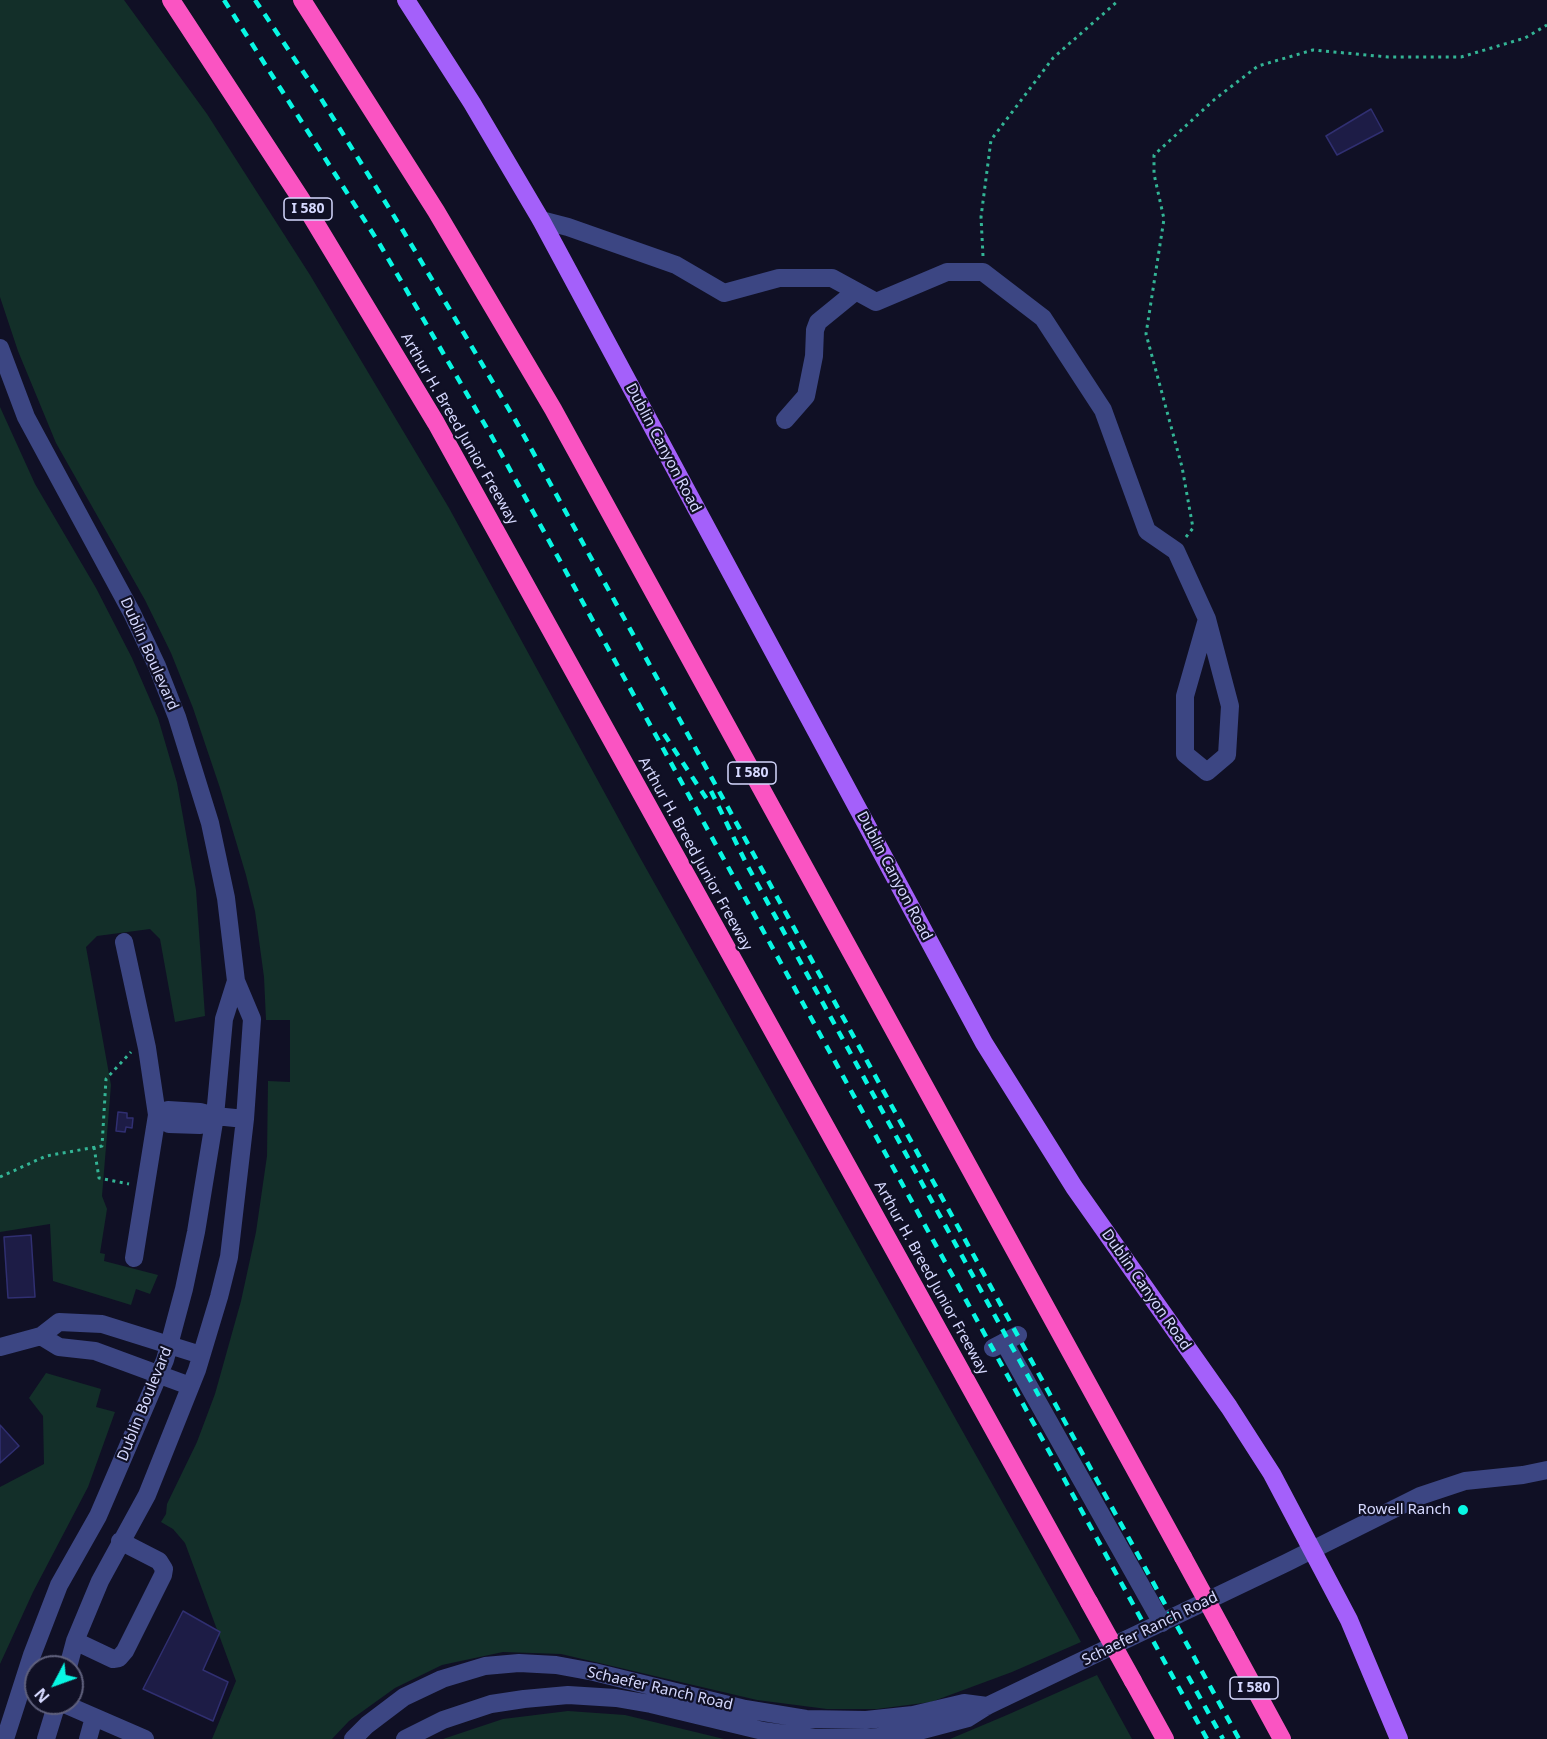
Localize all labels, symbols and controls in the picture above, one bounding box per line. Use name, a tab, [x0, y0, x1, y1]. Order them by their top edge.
road number: I 580	[284, 198, 332, 220]
street label: Arthur H. Breed Junior Freeway	[397, 330, 521, 528]
street label: Dublin Canyon Road	[621, 380, 705, 516]
street label: Dublin Boulevard	[116, 595, 182, 713]
street label: Arthur H. Breed Junior Freeway	[634, 754, 756, 954]
road number: I 580	[728, 762, 776, 784]
street label: Dublin Canyon Road	[852, 808, 936, 944]
street label: Arthur H. Breed Junior Freeway	[870, 1178, 992, 1378]
street label: Dublin Canyon Road	[1097, 1226, 1195, 1354]
street label: Dublin Boulevard	[114, 1344, 176, 1464]
place label: Rowell Ranch	[1358, 1501, 1451, 1519]
marker: Rowell Ranch	[1456, 1503, 1470, 1517]
street label: Schaefer Ranch Road	[1079, 1588, 1221, 1670]
north arrow	[24, 1655, 84, 1715]
street label: Schaefer Ranch Road	[586, 1664, 734, 1714]
road number: I 580	[1230, 1677, 1278, 1699]
text: N	[29, 1683, 55, 1708]

